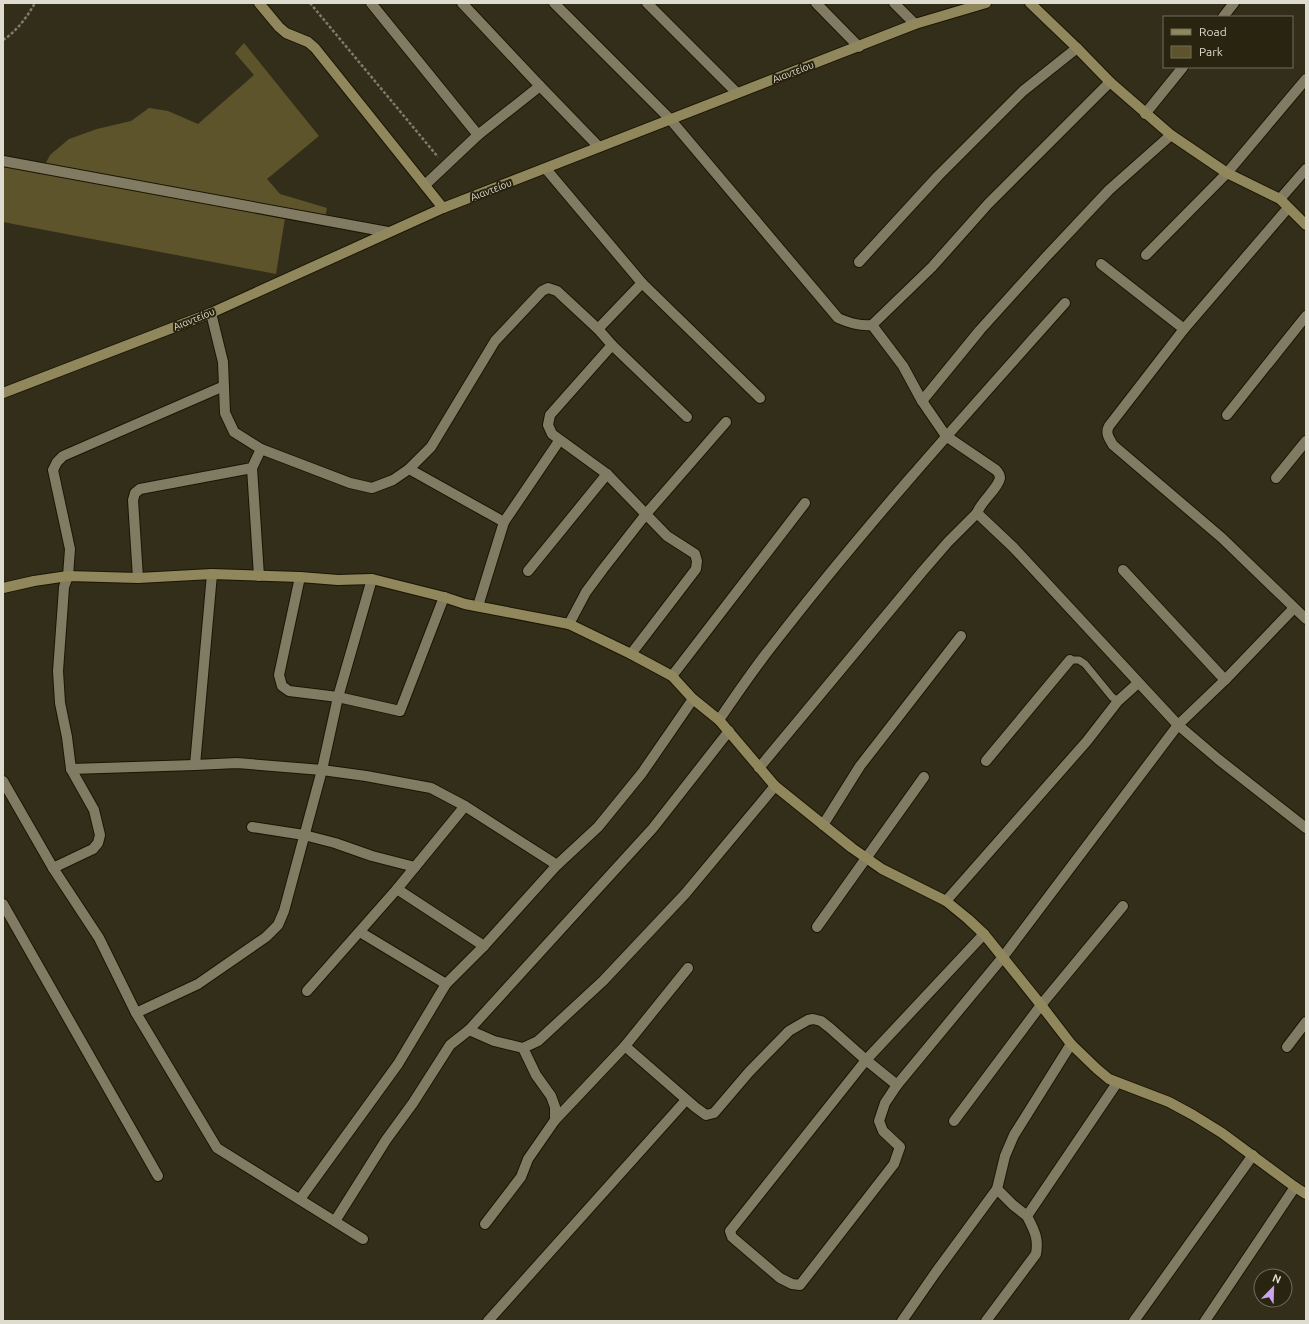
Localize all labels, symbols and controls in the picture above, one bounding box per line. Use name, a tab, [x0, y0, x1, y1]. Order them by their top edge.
legend	[1163, 16, 1293, 68]
text: Road	[1199, 25, 1227, 38]
text: Park	[1199, 45, 1223, 58]
street label: Αιαντείου	[771, 59, 815, 85]
street label: Αιαντείου	[469, 177, 513, 203]
street label: Αιαντείου	[172, 306, 216, 332]
north arrow	[1253, 1268, 1293, 1308]
text: N	[1271, 1272, 1283, 1286]

